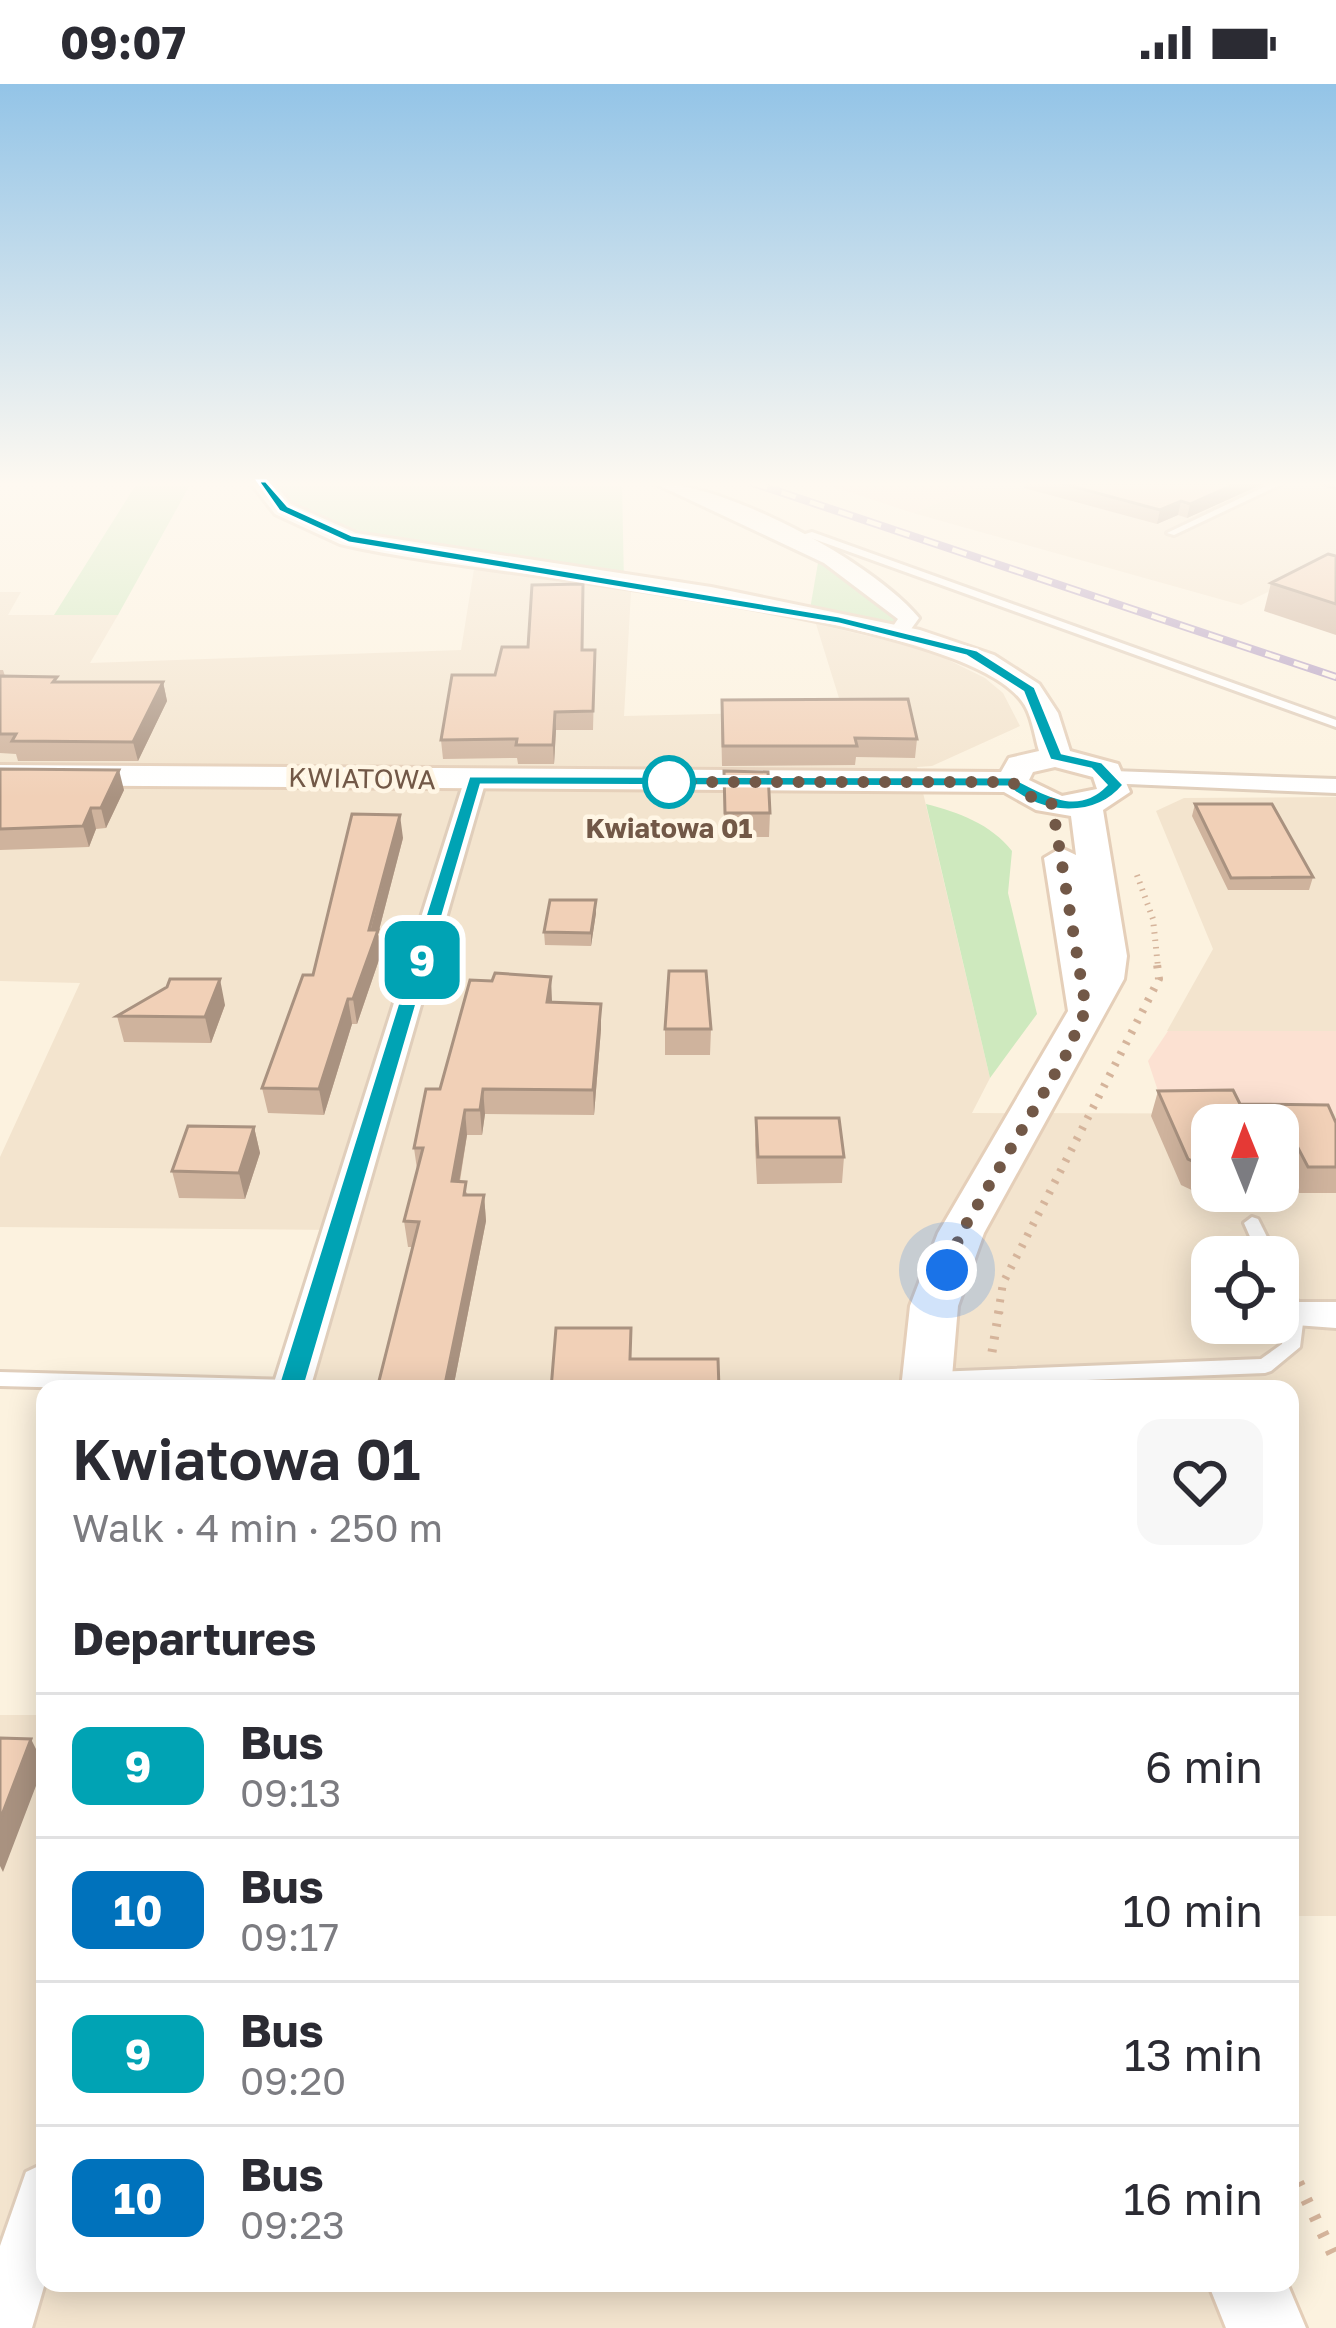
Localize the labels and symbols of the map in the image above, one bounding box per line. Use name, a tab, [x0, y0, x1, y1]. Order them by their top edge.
marker: Kwiatowa 01	[644, 757, 694, 807]
street label: KWIATOWA	[288, 761, 436, 795]
place label: Kwiatowa 01	[586, 812, 753, 844]
line badge: 9	[383, 921, 461, 999]
north arrow	[1191, 1104, 1299, 1212]
your location	[917, 1240, 977, 1300]

